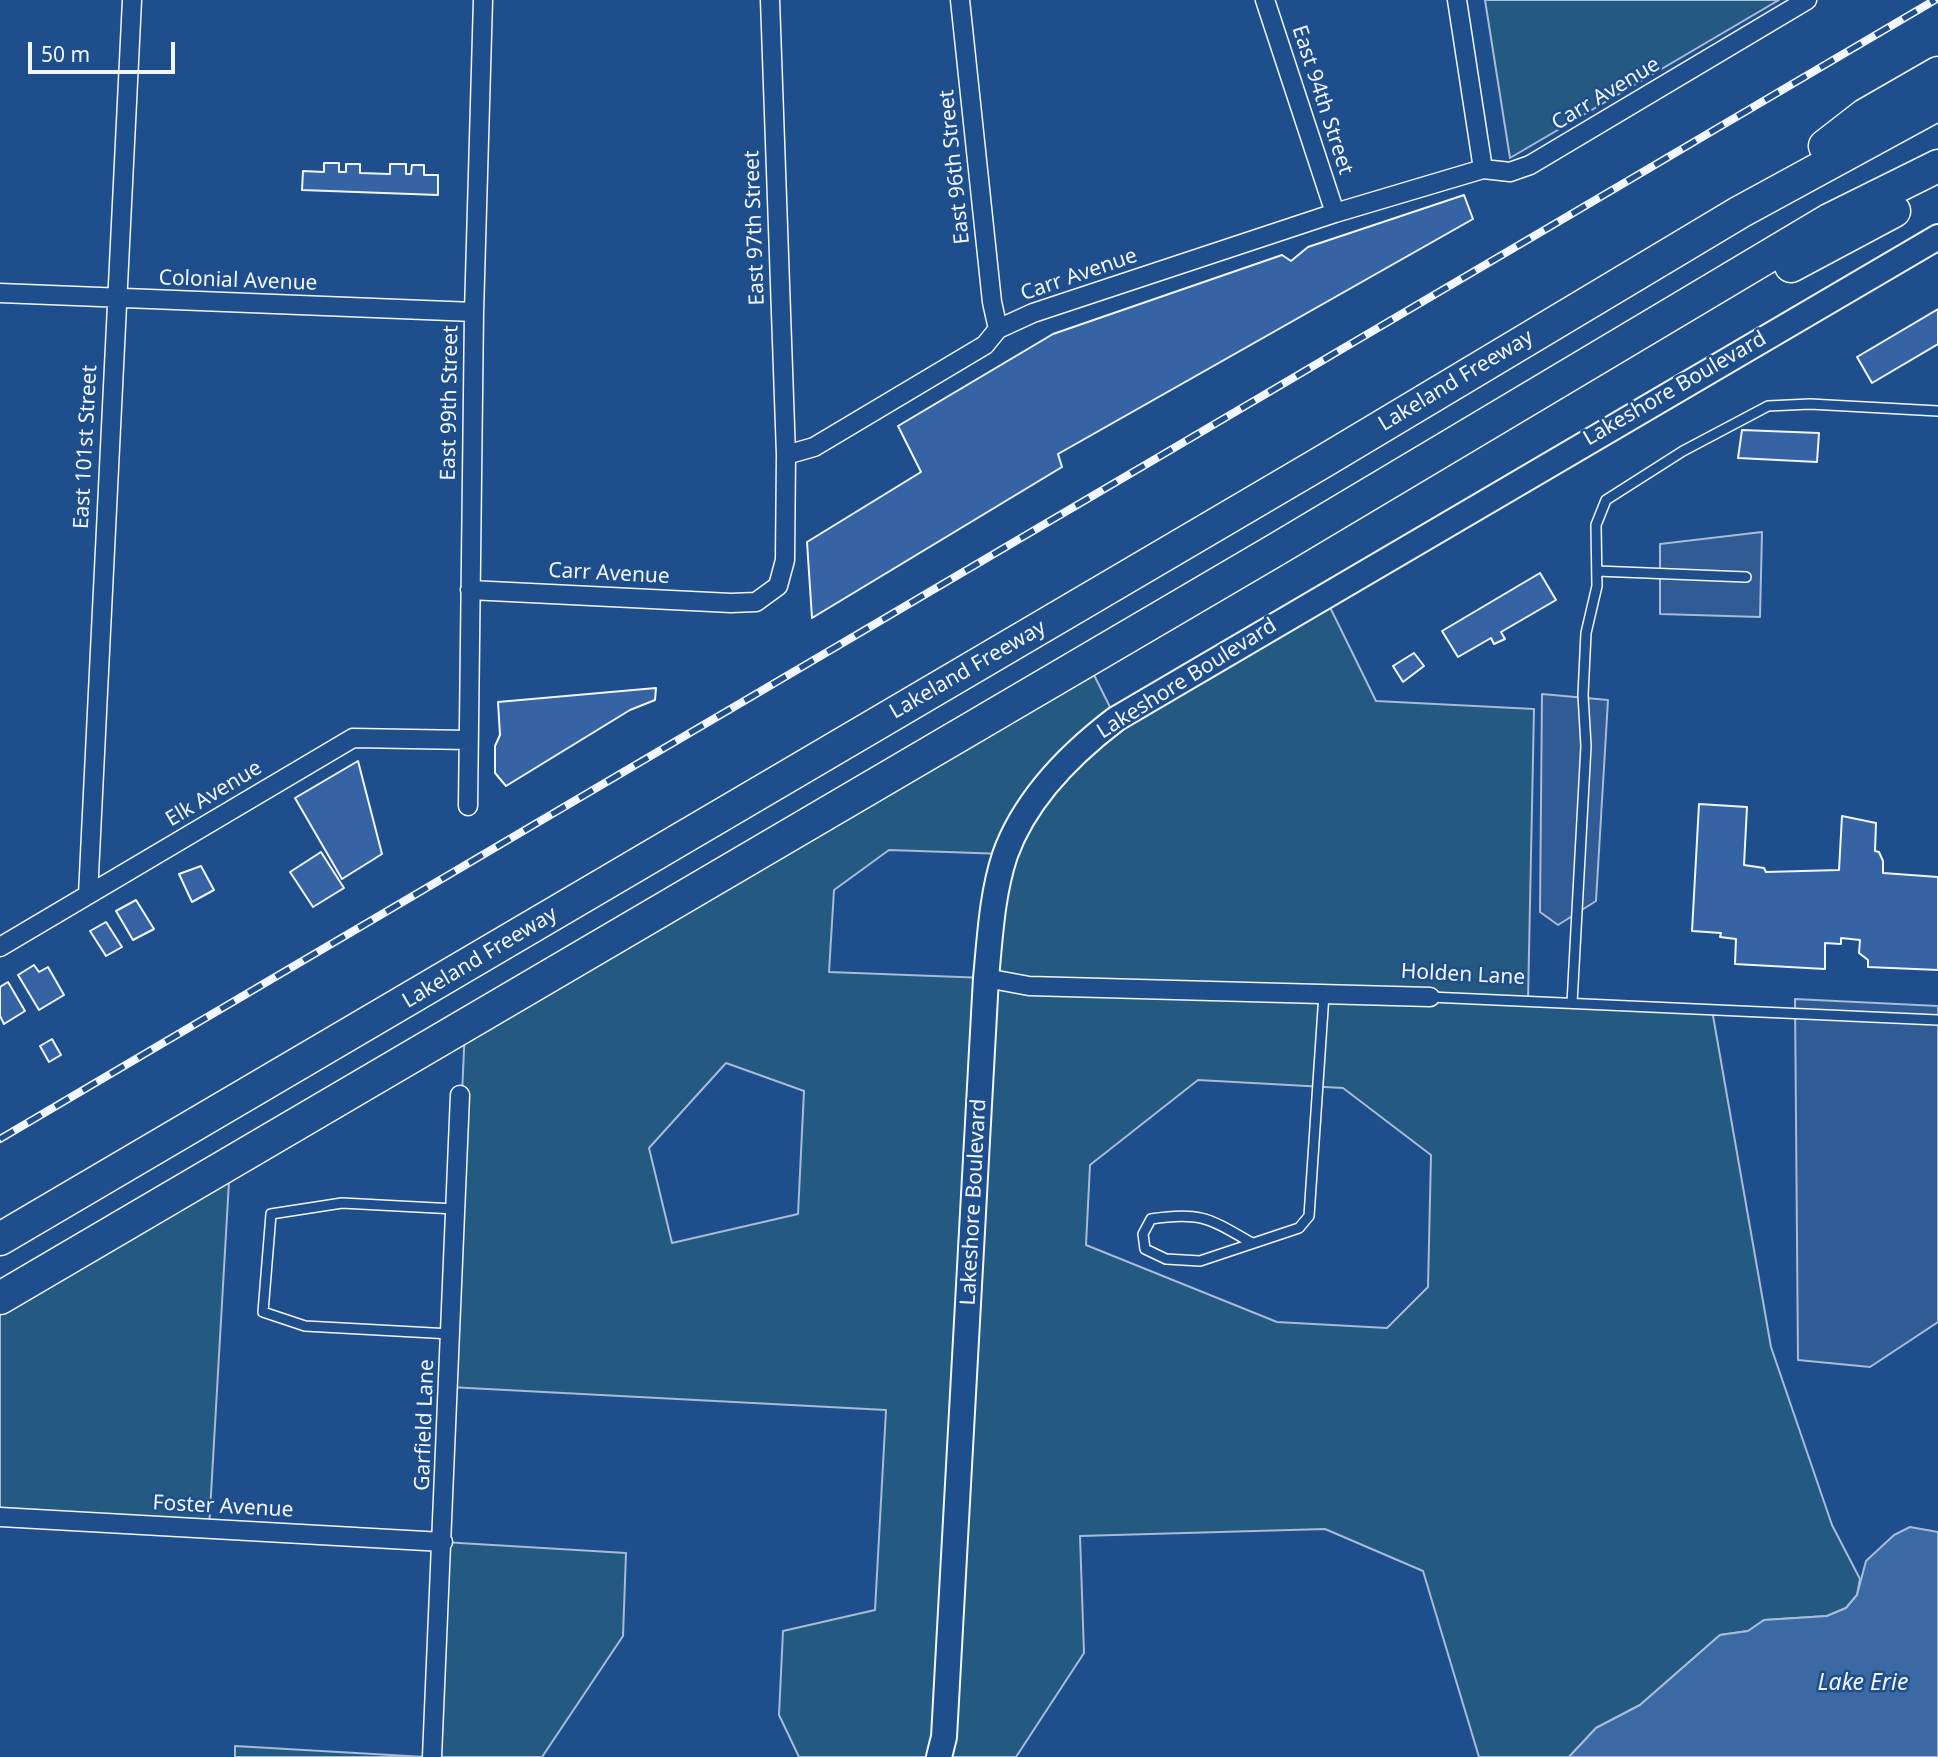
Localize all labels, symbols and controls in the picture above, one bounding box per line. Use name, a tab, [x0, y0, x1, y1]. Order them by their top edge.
street label: East 94th Street	[1286, 22, 1358, 178]
scale bar	[32, 28, 178, 72]
text: 50 m	[41, 40, 90, 68]
street label: Carr Avenue	[1547, 52, 1665, 136]
street label: East 96th Street	[934, 88, 976, 246]
street label: East 97th Street	[740, 150, 770, 306]
street label: Carr Avenue	[1017, 243, 1141, 307]
street label: Colonial Avenue	[158, 266, 318, 296]
street label: East 99th Street	[436, 325, 464, 481]
street label: Lakeland Freeway	[1374, 325, 1538, 437]
street label: Lakeshore Boulevard	[1579, 326, 1771, 452]
street label: East 101st Street	[69, 364, 103, 530]
street label: Carr Avenue	[548, 558, 670, 590]
street label: Lakeshore Boulevard	[1093, 613, 1281, 745]
street label: Lakeland Freeway	[886, 615, 1050, 725]
street label: Elk Avenue	[161, 756, 267, 832]
street label: Lakeland Freeway	[398, 902, 562, 1014]
street label: Holden Lane	[1400, 959, 1526, 991]
street label: Lakeshore Boulevard	[956, 1098, 992, 1306]
street label: Garfield Lane	[410, 1359, 440, 1491]
street label: Foster Avenue	[152, 1491, 294, 1523]
water label: Lake Erie	[1818, 1669, 1908, 1697]

